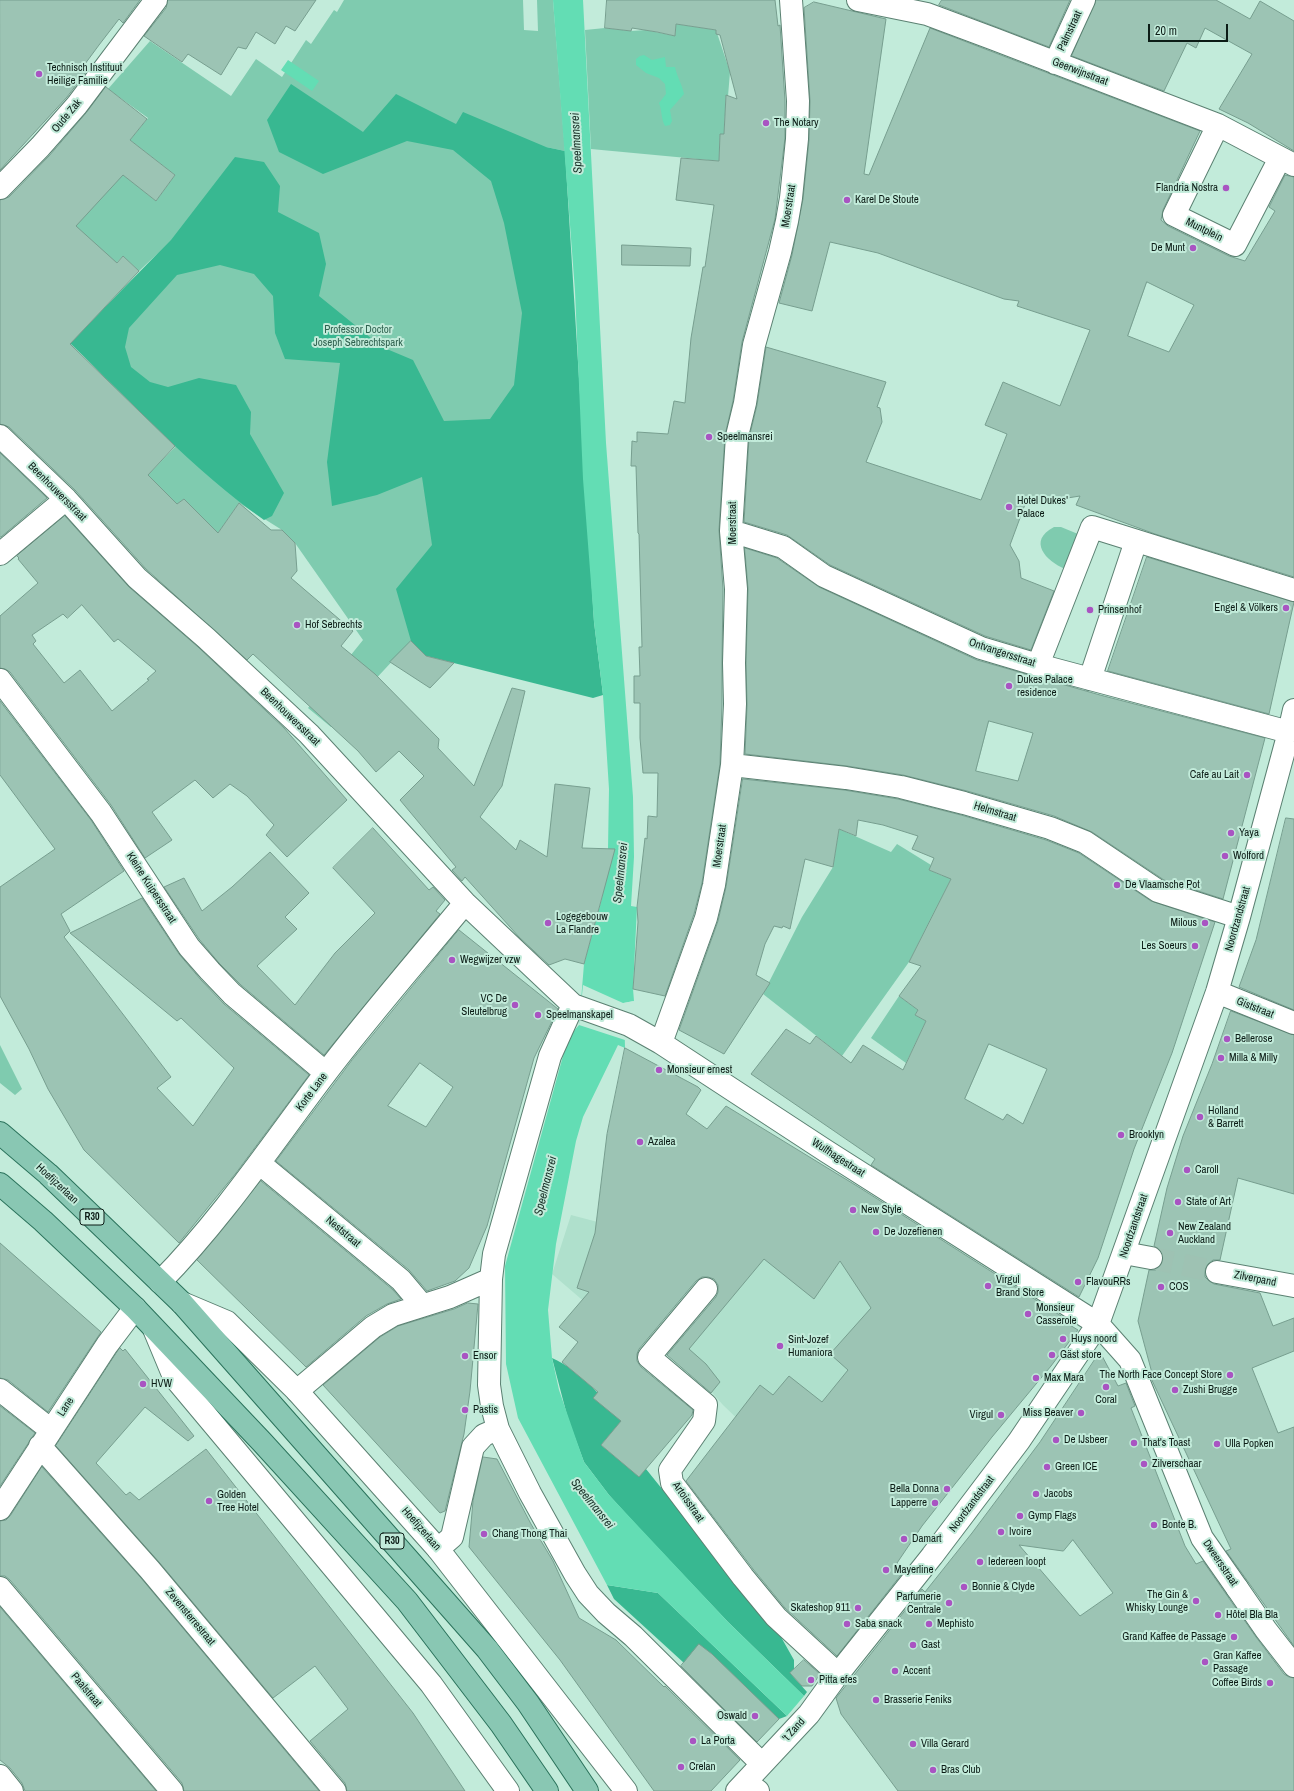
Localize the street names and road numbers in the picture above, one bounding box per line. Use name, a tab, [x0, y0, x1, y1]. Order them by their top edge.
street label: Palmstraat	[1055, 9, 1085, 53]
street label: Geerwijnstraat	[1050, 55, 1110, 89]
street label: Oude Zak	[49, 97, 85, 135]
street label: Moerstraat	[779, 184, 799, 228]
street label: Muntplein	[1183, 215, 1225, 245]
street label: Beenhouwersstraat	[25, 460, 89, 524]
street label: Moerstraat	[726, 501, 740, 545]
street label: Ontvangersstraat	[967, 636, 1037, 670]
street label: Beenhouwersstraat	[257, 685, 323, 749]
street label: Helmstraat	[972, 799, 1018, 825]
street label: Moerstraat	[710, 824, 730, 868]
street label: Kleine Kuipersstraat	[123, 850, 179, 926]
street label: Noordzandstraat	[1222, 885, 1254, 953]
street label: Giststraat	[1234, 995, 1276, 1021]
street label: Korte Lane	[293, 1070, 331, 1114]
street label: Wulfhagestraat	[809, 1136, 867, 1180]
street label: Hoefijzerlaan	[33, 1161, 81, 1207]
street label: Noordzandstraat	[1117, 1192, 1151, 1260]
road number: R30	[80, 1209, 104, 1225]
street label: Neststraat	[323, 1214, 363, 1250]
street label: Zilverpand	[1233, 1268, 1277, 1290]
street label: Lane	[55, 1395, 77, 1419]
street label: Noordzandstraat	[947, 1473, 997, 1535]
street label: Artoisstraat	[669, 1479, 707, 1525]
street label: Hoefijzerlaan	[399, 1505, 443, 1553]
road number: R30	[380, 1533, 404, 1549]
street label: Dweersstraat	[1200, 1537, 1240, 1589]
street label: Zevensterrestraat	[162, 1586, 218, 1648]
street label: Paalstraat	[68, 1670, 104, 1710]
street label: 't Zand	[780, 1715, 808, 1745]

